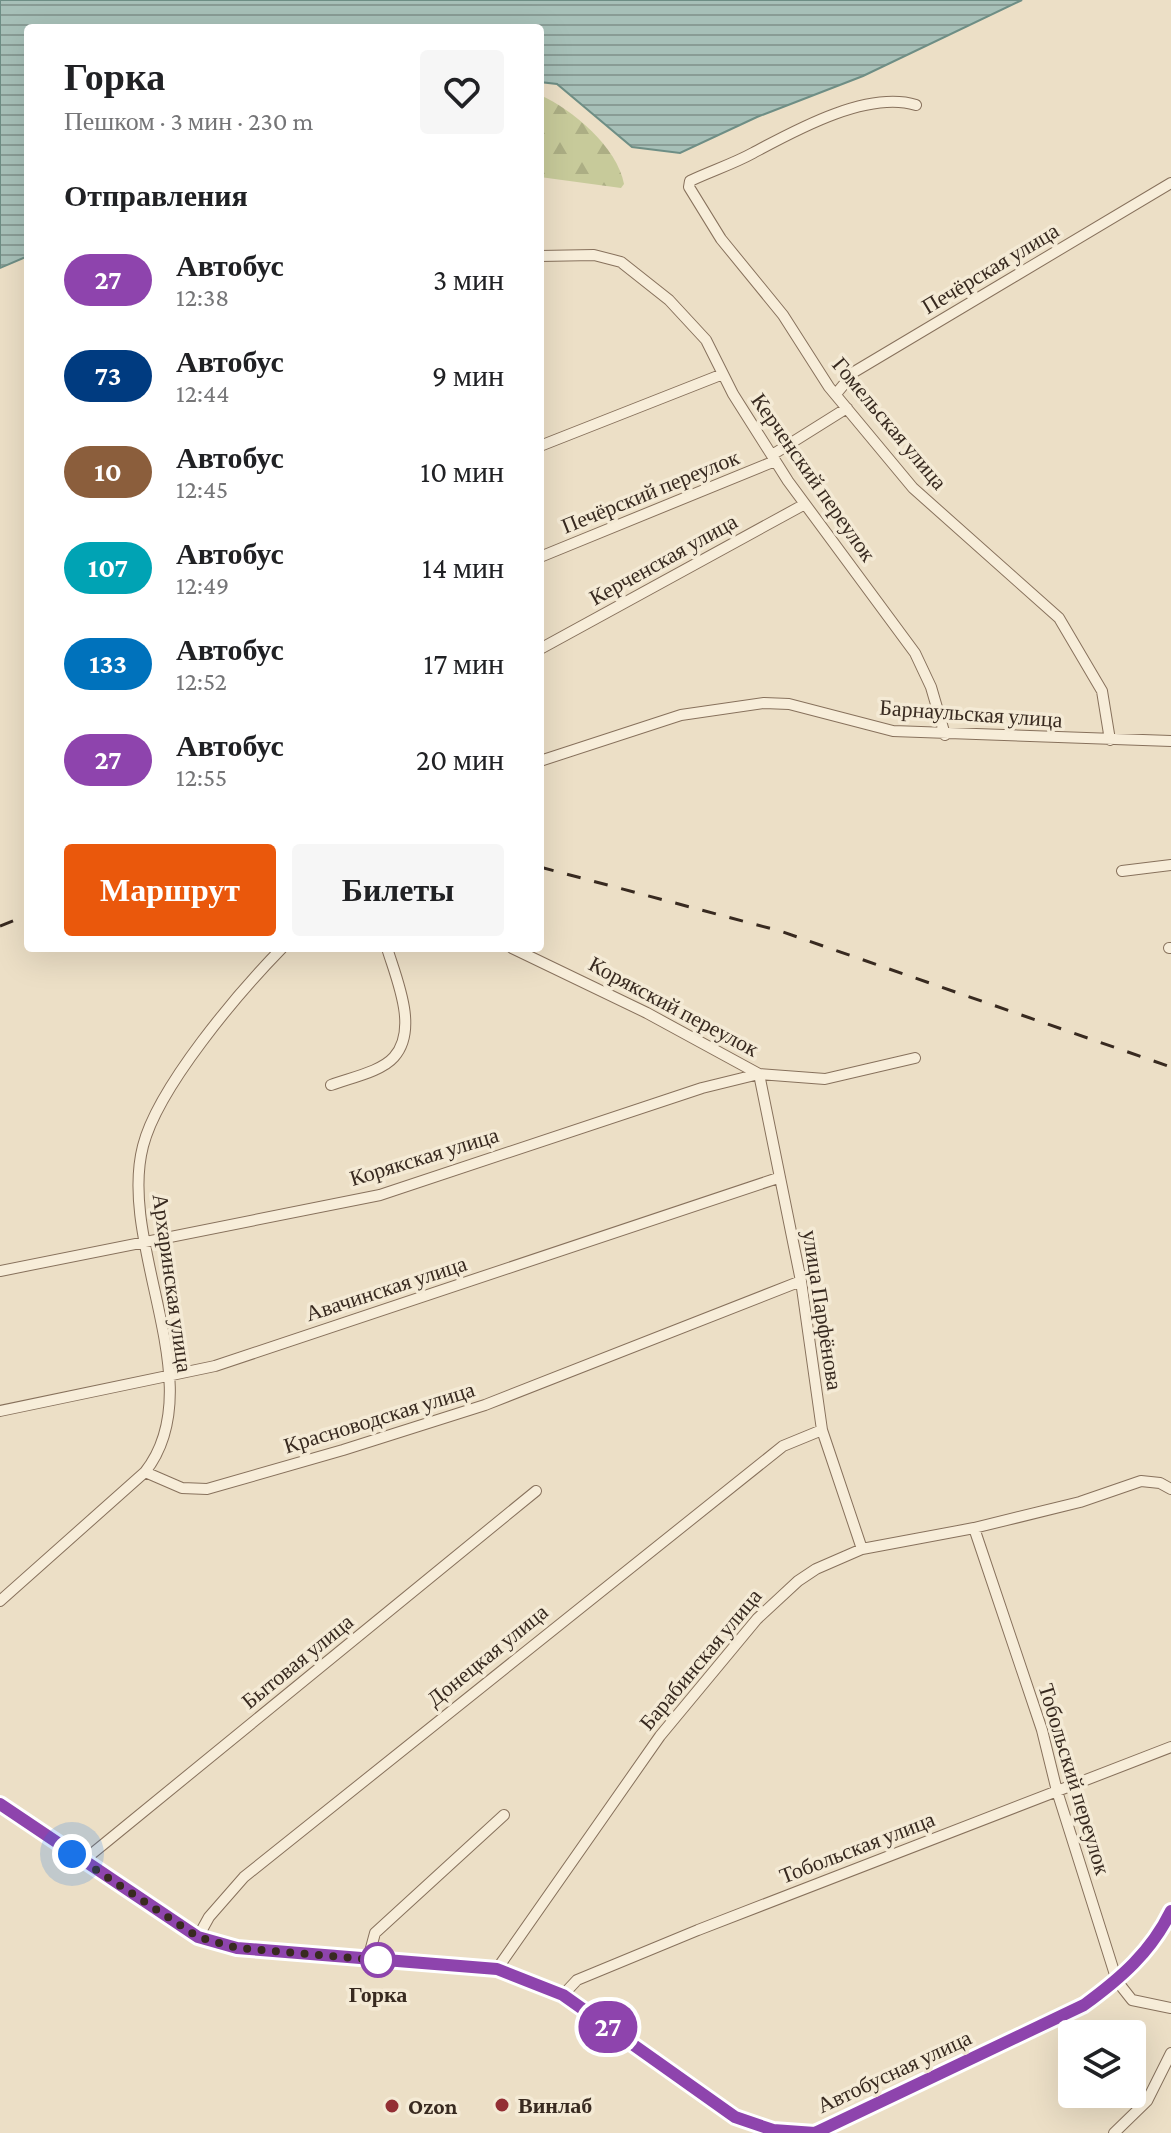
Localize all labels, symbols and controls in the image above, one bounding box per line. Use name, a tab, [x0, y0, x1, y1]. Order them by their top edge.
button: heart	[420, 50, 504, 134]
text: Горка	[64, 56, 165, 98]
text: Пешком · 3 мин · 230 m	[64, 107, 313, 136]
text: Отправления	[64, 179, 248, 212]
street label: Печёрская улица	[917, 218, 1063, 319]
text: Автобус	[176, 249, 284, 282]
text: 3 мин	[433, 263, 504, 296]
text: 27	[94, 264, 122, 295]
text: 12:38	[176, 283, 229, 312]
text: Автобус	[176, 345, 284, 378]
street label: Гомельская улица	[827, 352, 952, 495]
text: 9 мин	[432, 359, 504, 392]
text: 73	[95, 360, 121, 391]
text: 12:44	[176, 379, 230, 408]
street label: Керченский переулок	[746, 389, 881, 566]
text: Автобус	[176, 441, 284, 474]
street label: Печёрский переулок	[558, 444, 743, 539]
text: 10 мин	[420, 455, 504, 488]
text: 10	[94, 456, 122, 487]
text: 12:45	[176, 475, 228, 504]
street label: Керченская улица	[585, 508, 742, 610]
text: Автобус	[176, 537, 284, 570]
text: 14 мин	[422, 551, 504, 584]
text: 107	[88, 552, 128, 583]
text: 12:49	[176, 571, 229, 600]
text: Автобус	[176, 633, 284, 666]
text: 17 мин	[423, 647, 504, 680]
text: 133	[89, 648, 127, 679]
text: 12:52	[176, 667, 227, 696]
street label: Барнаульская улица	[879, 695, 1063, 732]
text: Автобус	[176, 729, 284, 762]
text: 20 мин	[416, 743, 504, 776]
text: 27	[94, 744, 122, 775]
text: 12:55	[176, 763, 227, 792]
button: Маршрут	[64, 844, 276, 936]
button: Билеты	[292, 844, 504, 936]
street label: Корякский переулок	[585, 951, 763, 1062]
street label: Корякская улица	[347, 1122, 502, 1191]
street label: Архаринская улица	[148, 1192, 197, 1374]
street label: улица Парфёнова	[798, 1228, 848, 1392]
street label: Авачинская улица	[302, 1251, 470, 1326]
street label: Красноводская улица	[281, 1376, 478, 1458]
street label: Барабинская улица	[634, 1584, 767, 1735]
street label: Донецкая улица	[422, 1599, 553, 1712]
street label: Бытовая улица	[237, 1609, 358, 1714]
street label: Тобольский переулок	[1034, 1681, 1116, 1878]
street label: Тобольская улица	[776, 1806, 939, 1889]
your location	[52, 1834, 92, 1874]
marker: Горка	[361, 1943, 395, 1977]
place label: Горка	[349, 1982, 407, 2007]
line badge: 27	[572, 2001, 644, 2053]
text: 27	[594, 2011, 622, 2042]
map controls	[1058, 2020, 1146, 2108]
button: layers	[1058, 2020, 1146, 2108]
street label: Автобусная улица	[813, 2025, 976, 2118]
place label: Винлаб	[518, 2093, 592, 2118]
place label: Ozon	[408, 2094, 458, 2119]
marker: Винлаб	[493, 2096, 511, 2114]
marker: Ozon	[383, 2097, 401, 2115]

